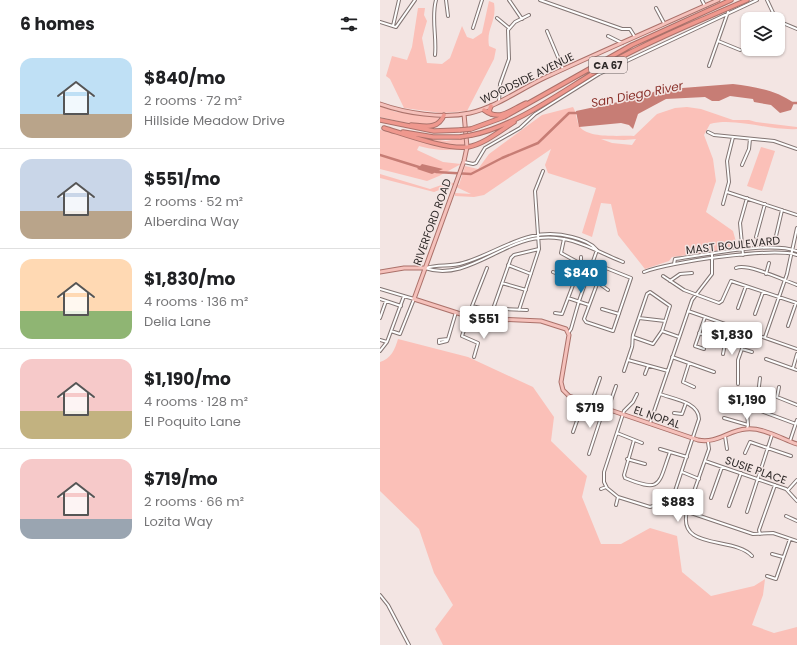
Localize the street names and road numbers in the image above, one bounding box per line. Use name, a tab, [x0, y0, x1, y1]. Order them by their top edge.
street label: WOODSIDE AVENUE	[477, 48, 577, 108]
road number: CA 67	[589, 57, 627, 73]
street label: RIVERFORD ROAD	[409, 176, 455, 268]
street label: MAST BOULEVARD	[685, 232, 781, 258]
street label: EL NOPAL	[632, 402, 683, 432]
street label: SUSIE PLACE	[723, 452, 789, 488]

